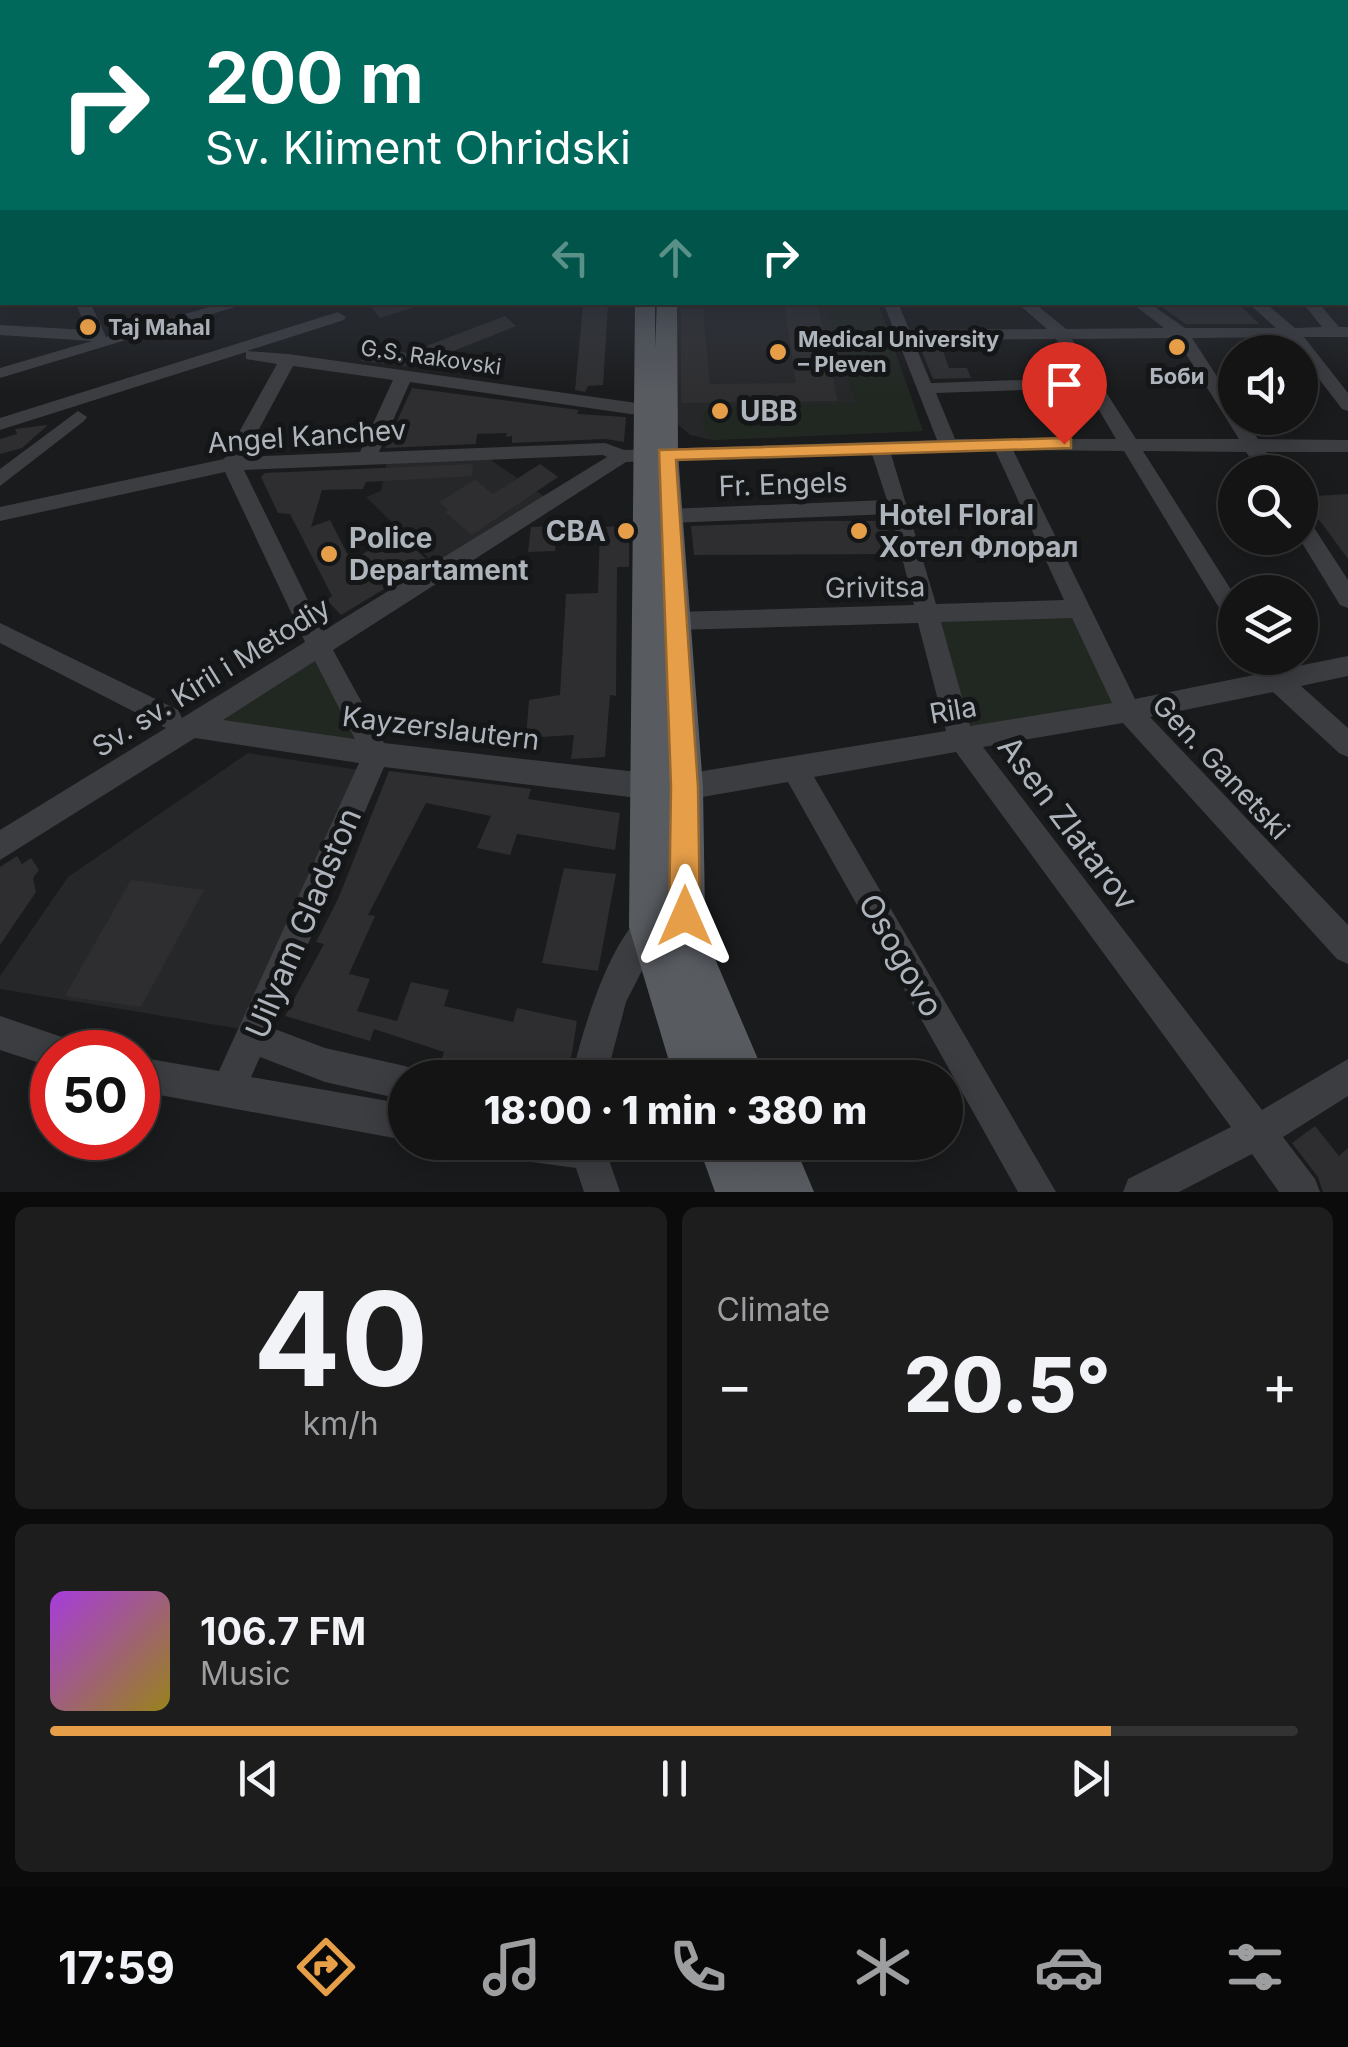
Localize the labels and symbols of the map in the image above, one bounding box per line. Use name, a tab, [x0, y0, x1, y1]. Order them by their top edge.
place label: Taj Mahal	[108, 314, 211, 340]
marker: Taj Mahal	[77, 316, 99, 338]
place label: Medical University – Pleven	[798, 326, 999, 377]
street label: G.S. Rakovski	[359, 334, 503, 380]
marker: Боби	[1166, 336, 1188, 358]
marker: Medical University – Pleven	[767, 341, 789, 363]
pin	[1022, 342, 1107, 445]
place label: Боби	[1150, 363, 1204, 389]
place label: UBB	[740, 394, 798, 428]
marker: UBB	[709, 400, 731, 422]
street label: Angel Kanchev	[206, 412, 408, 460]
street label: Fr. Engels	[718, 465, 848, 503]
place label: Hotel Floral Хотел Флорал	[879, 498, 1078, 564]
place label: CBA	[546, 514, 606, 548]
marker: CBA	[615, 520, 637, 542]
marker: Hotel Floral Хотел Флорал	[848, 520, 870, 542]
place label: Police Departament	[349, 521, 529, 587]
marker: Police Departament	[318, 543, 340, 565]
street label: Grivitsa	[824, 569, 926, 605]
street label: Sv. sv. Kiril i Metodiy	[86, 590, 336, 764]
street label: Gen. Ganetski	[1145, 688, 1297, 846]
street label: Rila	[927, 689, 979, 731]
street label: Kayzerslautern	[340, 699, 542, 757]
street label: Asen Zlatarov	[990, 728, 1146, 918]
street label: Uilyam Gladston	[237, 802, 369, 1044]
position arrow	[633, 864, 737, 968]
street label: Osogovo	[850, 887, 952, 1023]
speed limit sign: 50	[30, 1030, 160, 1160]

